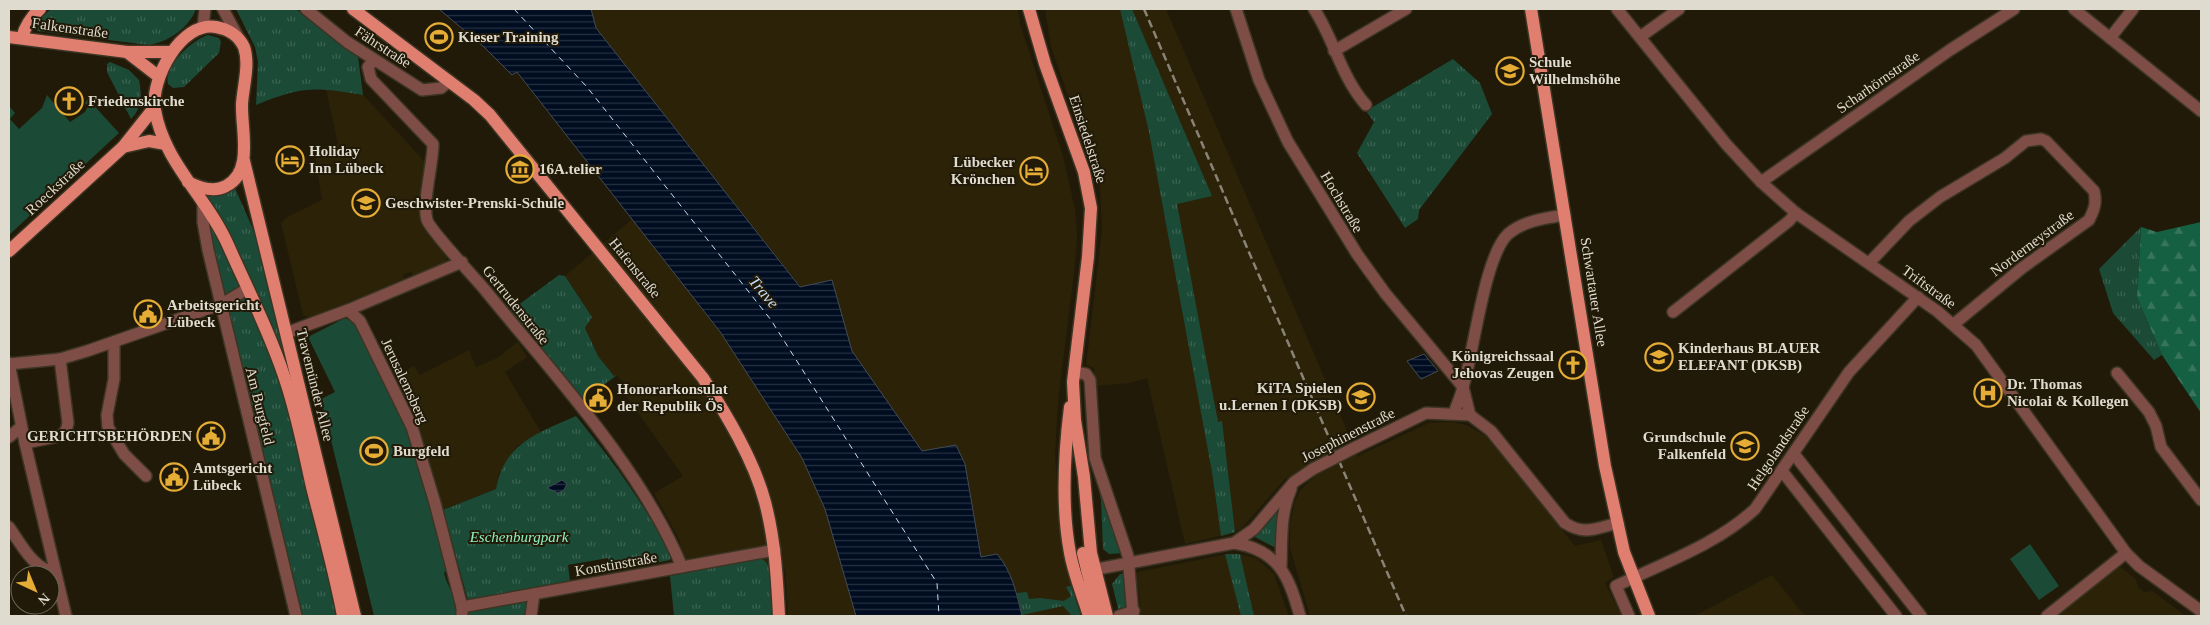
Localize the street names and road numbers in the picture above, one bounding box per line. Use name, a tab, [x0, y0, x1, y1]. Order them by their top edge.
street label: Falkenstraße	[31, 15, 109, 41]
street label: Fährstraße	[352, 23, 414, 71]
street label: Scharhörnstraße	[1833, 47, 1923, 117]
street label: Einsiedelstraße	[1066, 93, 1110, 185]
street label: Roeckstraße	[22, 156, 88, 218]
street label: Hochstraße	[1318, 169, 1367, 236]
street label: Norderneystraße	[1987, 206, 2077, 279]
street label: Hafenstraße	[606, 235, 664, 301]
street label: Schwartauer Allee	[1577, 236, 1611, 348]
street label: Gertrudenstraße	[479, 262, 553, 348]
street label: Triftstraße	[1899, 262, 1959, 312]
street label: Travemünder Allee	[293, 327, 337, 443]
street label: Jerusalemsberg	[378, 336, 432, 427]
street label: Am Burgfeld	[243, 366, 277, 447]
street label: Helgolandstraße	[1744, 403, 1812, 493]
street label: Josephinenstraße	[1299, 404, 1398, 465]
street label: Konstinstraße	[574, 549, 659, 579]

